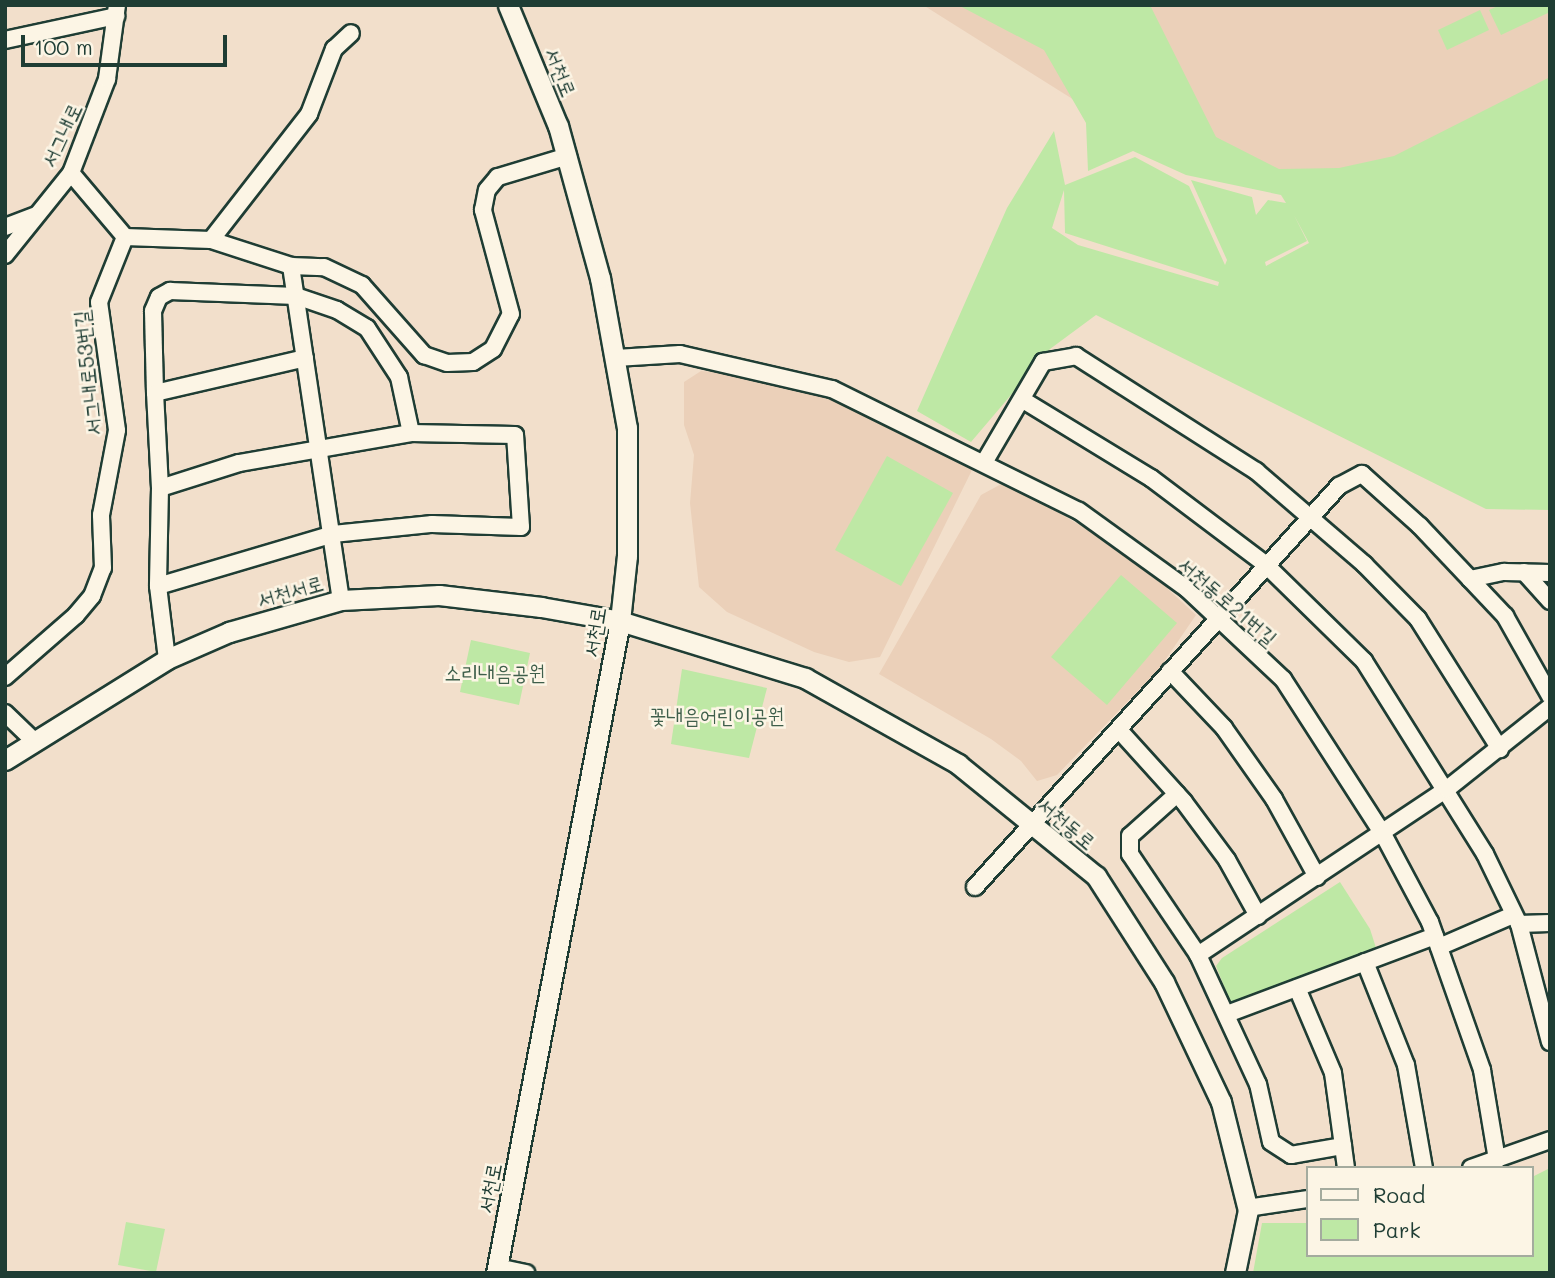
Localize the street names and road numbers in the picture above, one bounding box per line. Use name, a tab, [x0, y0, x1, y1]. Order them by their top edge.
street label: 서천로	[540, 44, 582, 100]
street label: 서그내로	[35, 99, 87, 171]
street label: 서그내로53번길	[68, 309, 106, 437]
street label: 서천동로21번길	[1174, 551, 1282, 651]
street label: 서천서로	[254, 570, 326, 612]
street label: 서천로	[578, 605, 610, 659]
street label: 서천동로	[1033, 792, 1101, 854]
street label: 서천로	[472, 1161, 506, 1215]

